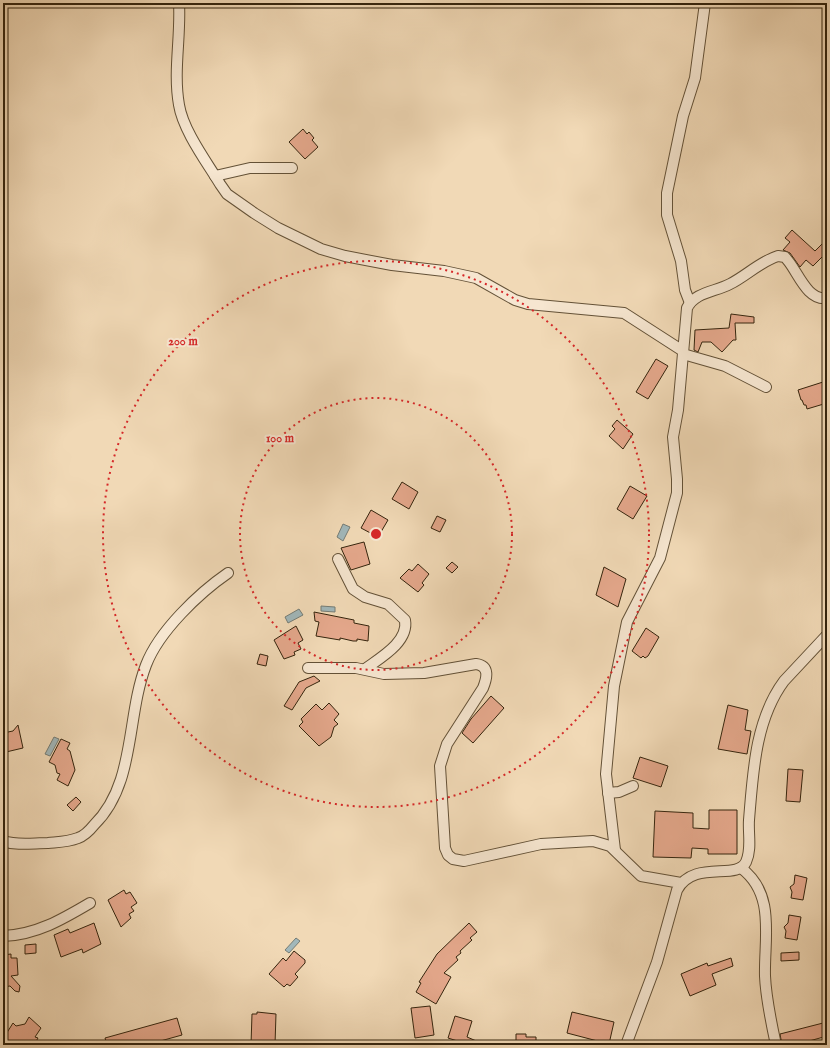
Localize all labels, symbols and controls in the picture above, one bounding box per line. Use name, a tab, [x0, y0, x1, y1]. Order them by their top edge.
text: 200 m	[168, 334, 198, 349]
text: 100 m	[266, 431, 295, 446]
centre of rings	[369, 527, 383, 541]

